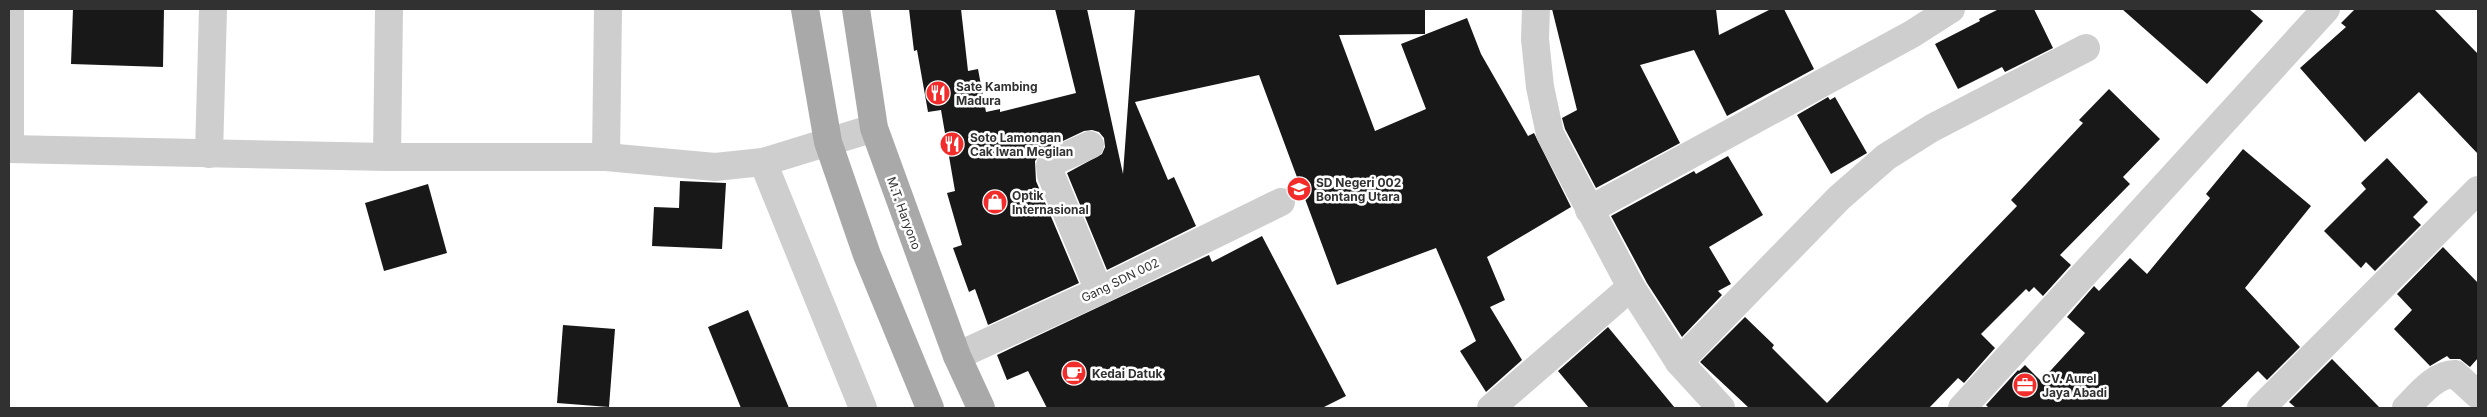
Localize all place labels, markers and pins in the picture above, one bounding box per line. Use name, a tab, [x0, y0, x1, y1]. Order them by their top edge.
place label: Sate Kambing Madura	[956, 79, 1038, 108]
restaurant icon: Sate Kambing Madura	[925, 80, 951, 106]
place label: Soto Lamongan Cak Iwan Megilan	[970, 130, 1073, 159]
restaurant icon: Soto Lamongan Cak Iwan Megilan	[939, 131, 965, 157]
place label: SD Negeri 002 Bontang Utara	[1316, 175, 1401, 204]
school or university icon: SD Negeri 002 Bontang Utara	[1286, 176, 1312, 202]
place label: Optik Internasional	[1012, 188, 1089, 217]
shop icon: Optik Internasional	[982, 189, 1008, 215]
cafe icon: Kedai Datuk	[1061, 360, 1087, 386]
place label: Kedai Datuk	[1092, 366, 1162, 381]
place label: CV. Aurel Jaya Abadi	[2042, 371, 2107, 400]
office icon: CV. Aurel Jaya Abadi	[2012, 372, 2038, 398]

